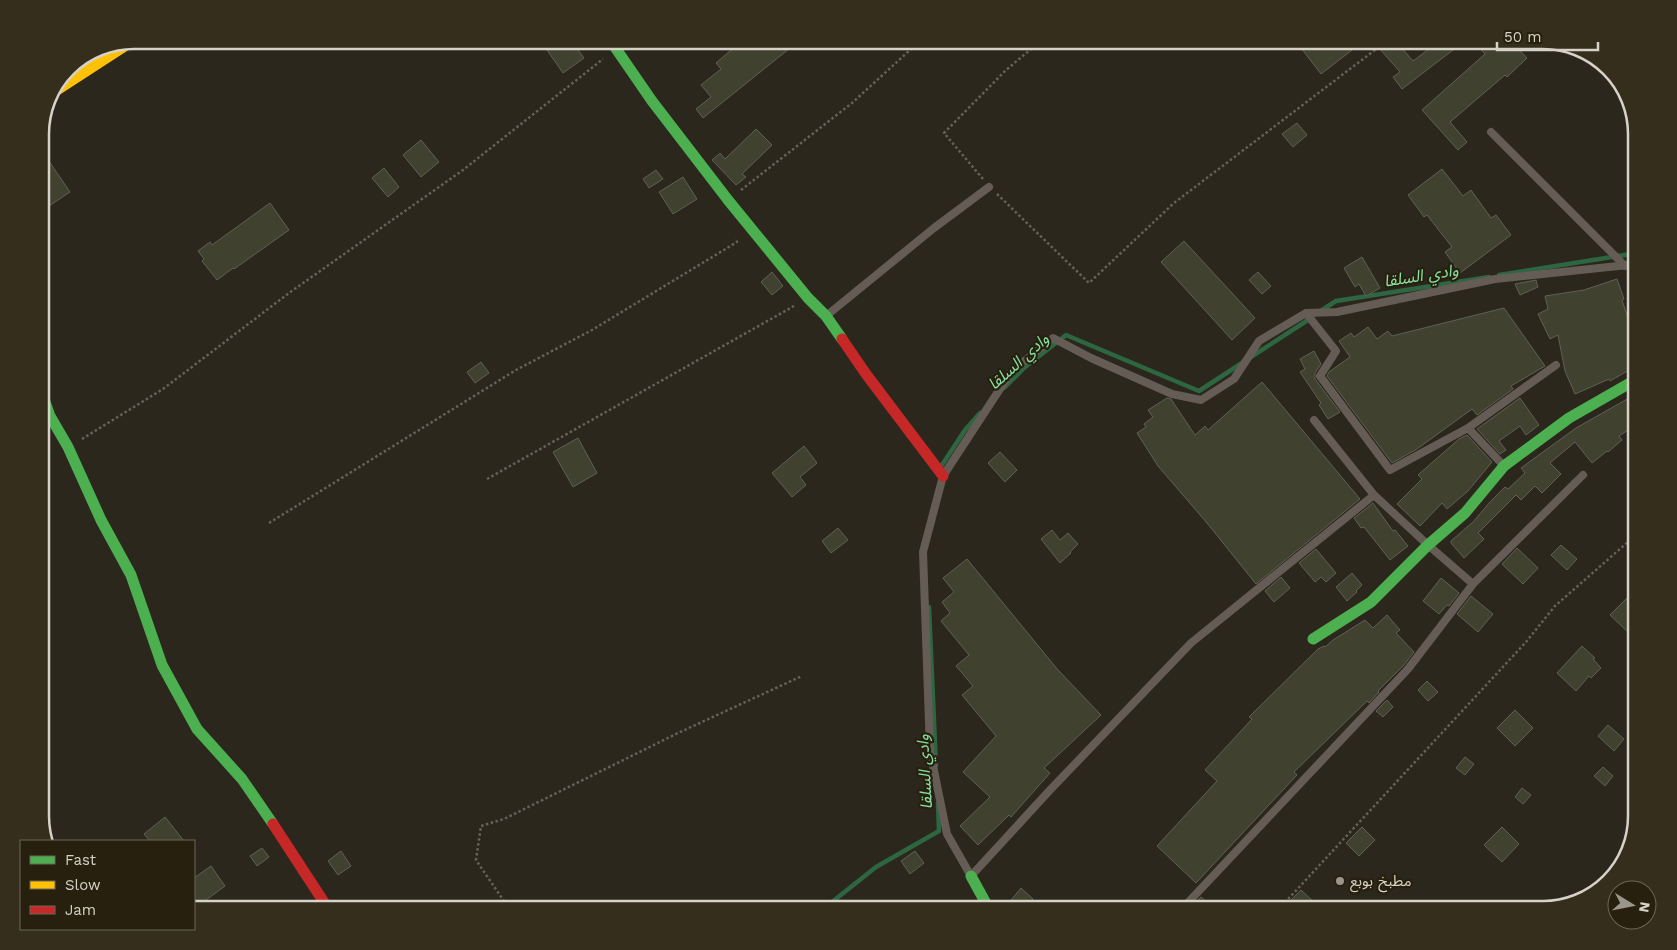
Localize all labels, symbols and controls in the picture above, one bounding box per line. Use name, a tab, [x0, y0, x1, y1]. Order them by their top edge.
scale bar	[1497, 20, 1598, 52]
text: 50 m	[1504, 28, 1541, 46]
water label: وادي السلقا	[1383, 260, 1460, 294]
water label: وادي السلقا	[984, 329, 1055, 396]
water label: وادي السلقا	[913, 734, 940, 810]
legend	[20, 840, 195, 930]
text: Fast	[65, 851, 97, 869]
place label: مطبخ بوبع	[1350, 872, 1412, 893]
marker: مطبخ بوبع	[1334, 875, 1346, 887]
text: Slow	[65, 876, 101, 894]
north arrow	[1607, 880, 1657, 930]
text: Jam	[65, 901, 96, 919]
text: N	[1636, 901, 1654, 914]

